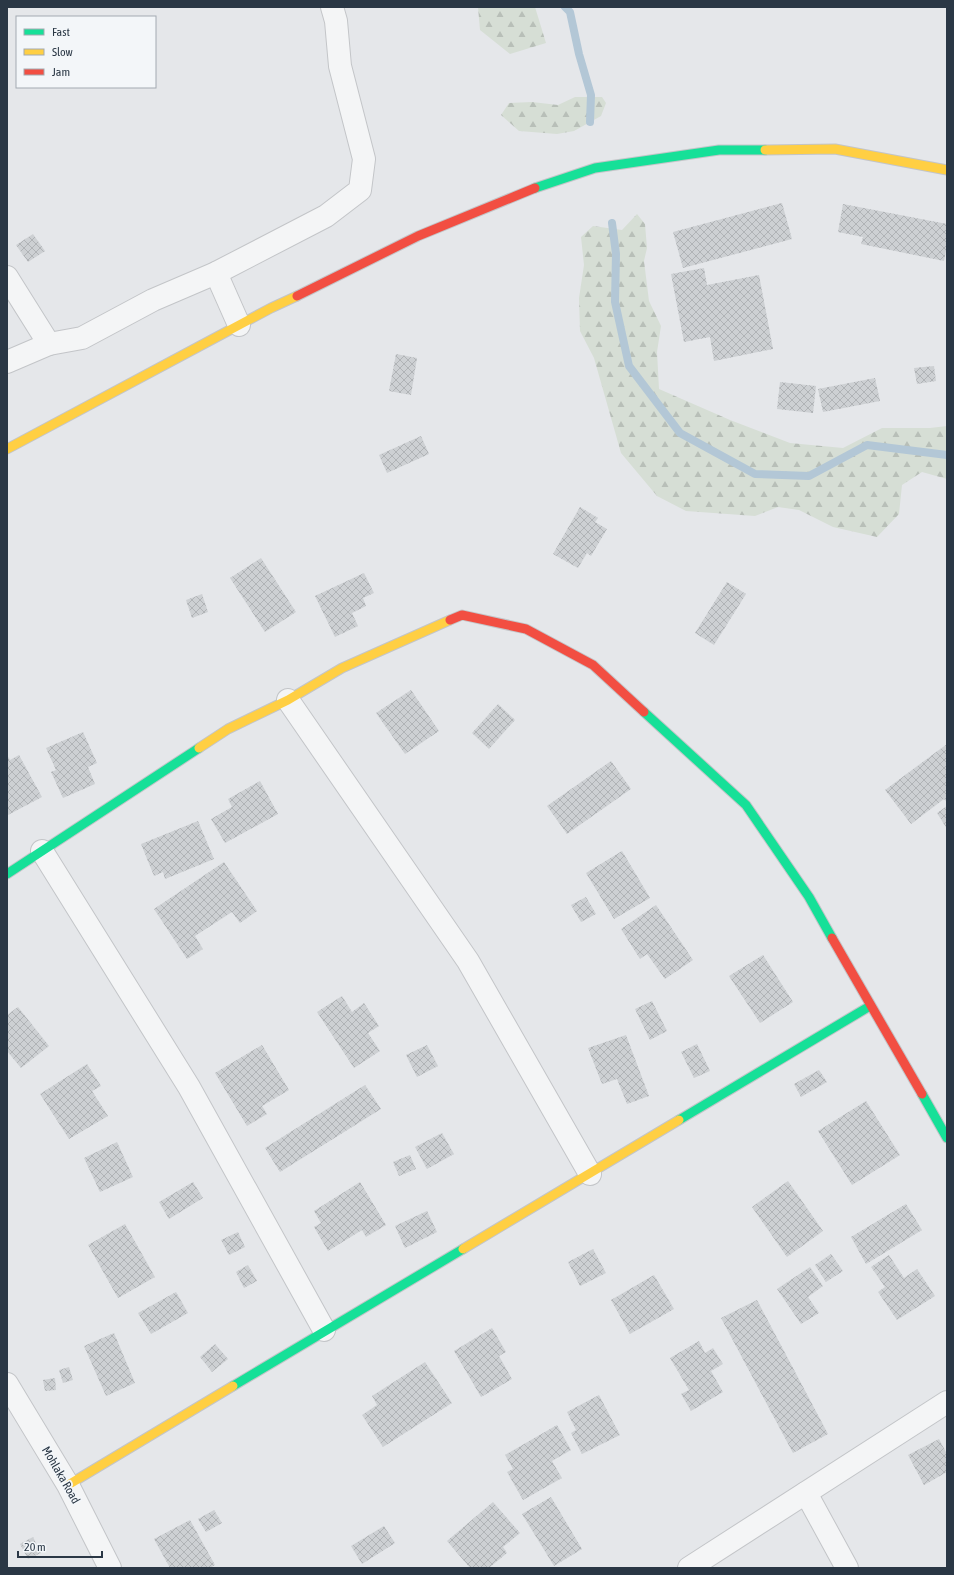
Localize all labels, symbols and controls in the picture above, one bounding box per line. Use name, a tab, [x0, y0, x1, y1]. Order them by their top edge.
legend	[16, 16, 156, 88]
text: Fast	[52, 25, 70, 39]
text: Slow	[52, 45, 73, 59]
text: Jam	[52, 65, 70, 79]
street label: Mohlaka Road	[39, 1444, 83, 1506]
scale bar	[18, 1533, 102, 1559]
text: 20 m	[24, 1540, 46, 1554]

